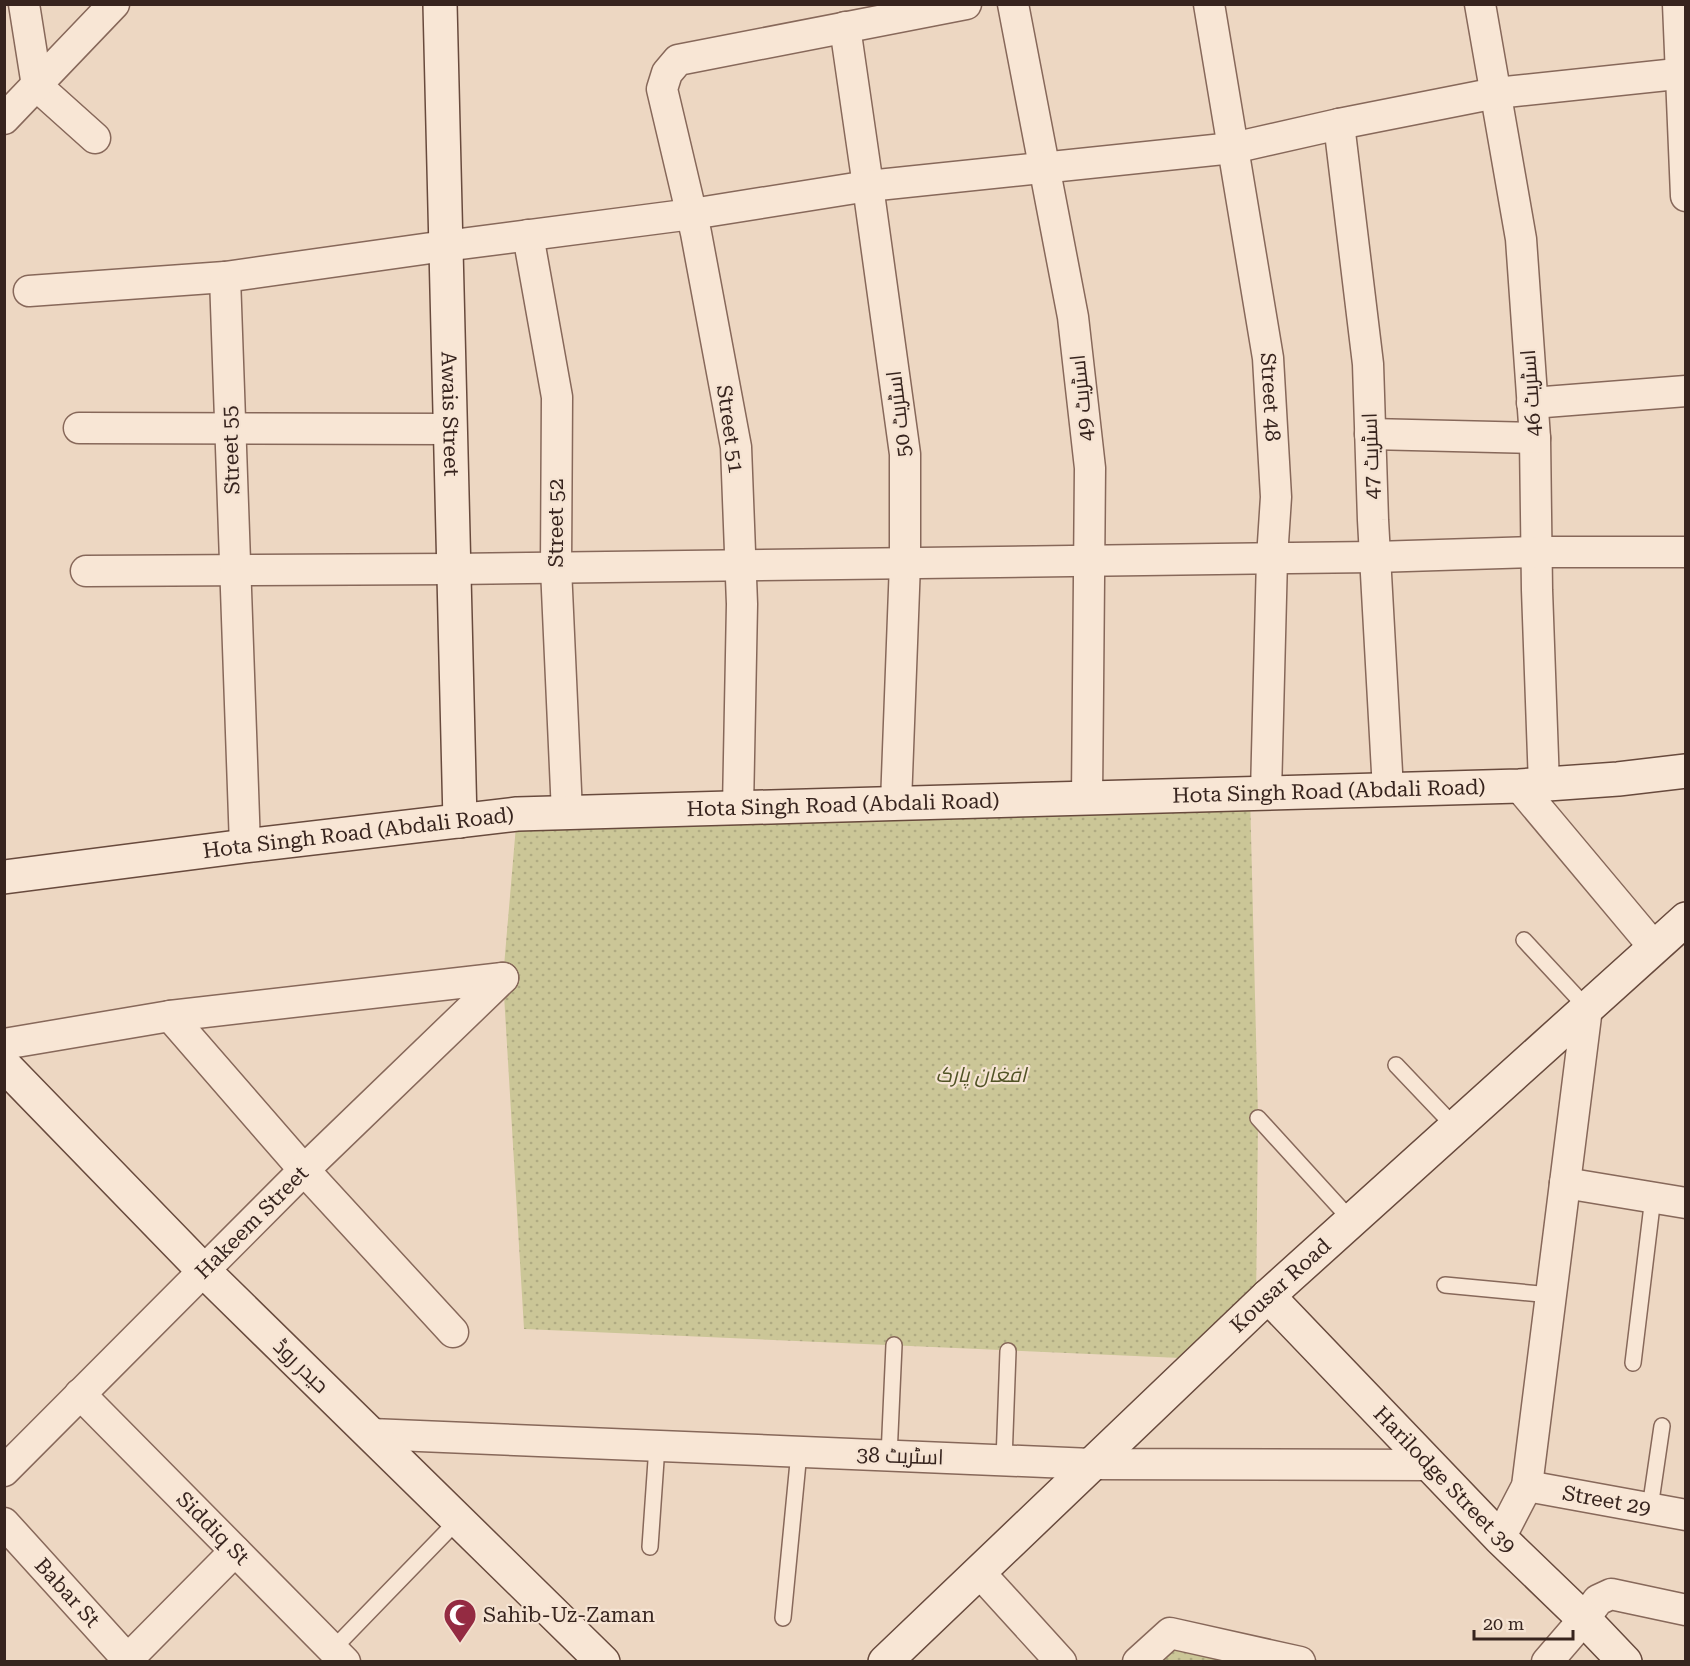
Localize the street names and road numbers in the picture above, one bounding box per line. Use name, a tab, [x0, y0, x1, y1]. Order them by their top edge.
street label: اسٹریٹ 46	[1516, 349, 1546, 437]
street label: Awais Street	[437, 351, 464, 477]
street label: Street 48	[1256, 352, 1285, 442]
street label: اسٹریٹ 49	[1066, 353, 1098, 443]
street label: اسٹریٹ 50	[882, 369, 916, 459]
street label: Street 51	[712, 383, 748, 475]
street label: Street 55	[217, 405, 245, 495]
street label: اسٹریٹ 47	[1357, 412, 1385, 500]
street label: Street 52	[544, 478, 568, 568]
street label: Hota Singh Road (Abdali Road)	[1172, 775, 1486, 808]
street label: Hota Singh Road (Abdali Road)	[686, 789, 1000, 821]
street label: Hota Singh Road (Abdali Road)	[201, 802, 515, 863]
street label: Hakeem Street	[191, 1161, 313, 1284]
street label: Kousar Road	[1225, 1233, 1336, 1338]
street label: حیدر روڈ	[269, 1334, 333, 1398]
street label: Harilodge Street 39	[1369, 1402, 1520, 1558]
street label: اسٹریٹ 38	[856, 1442, 944, 1470]
street label: Street 29	[1561, 1481, 1653, 1520]
street label: Siddiq St	[172, 1487, 254, 1570]
street label: Babar St	[30, 1553, 105, 1632]

